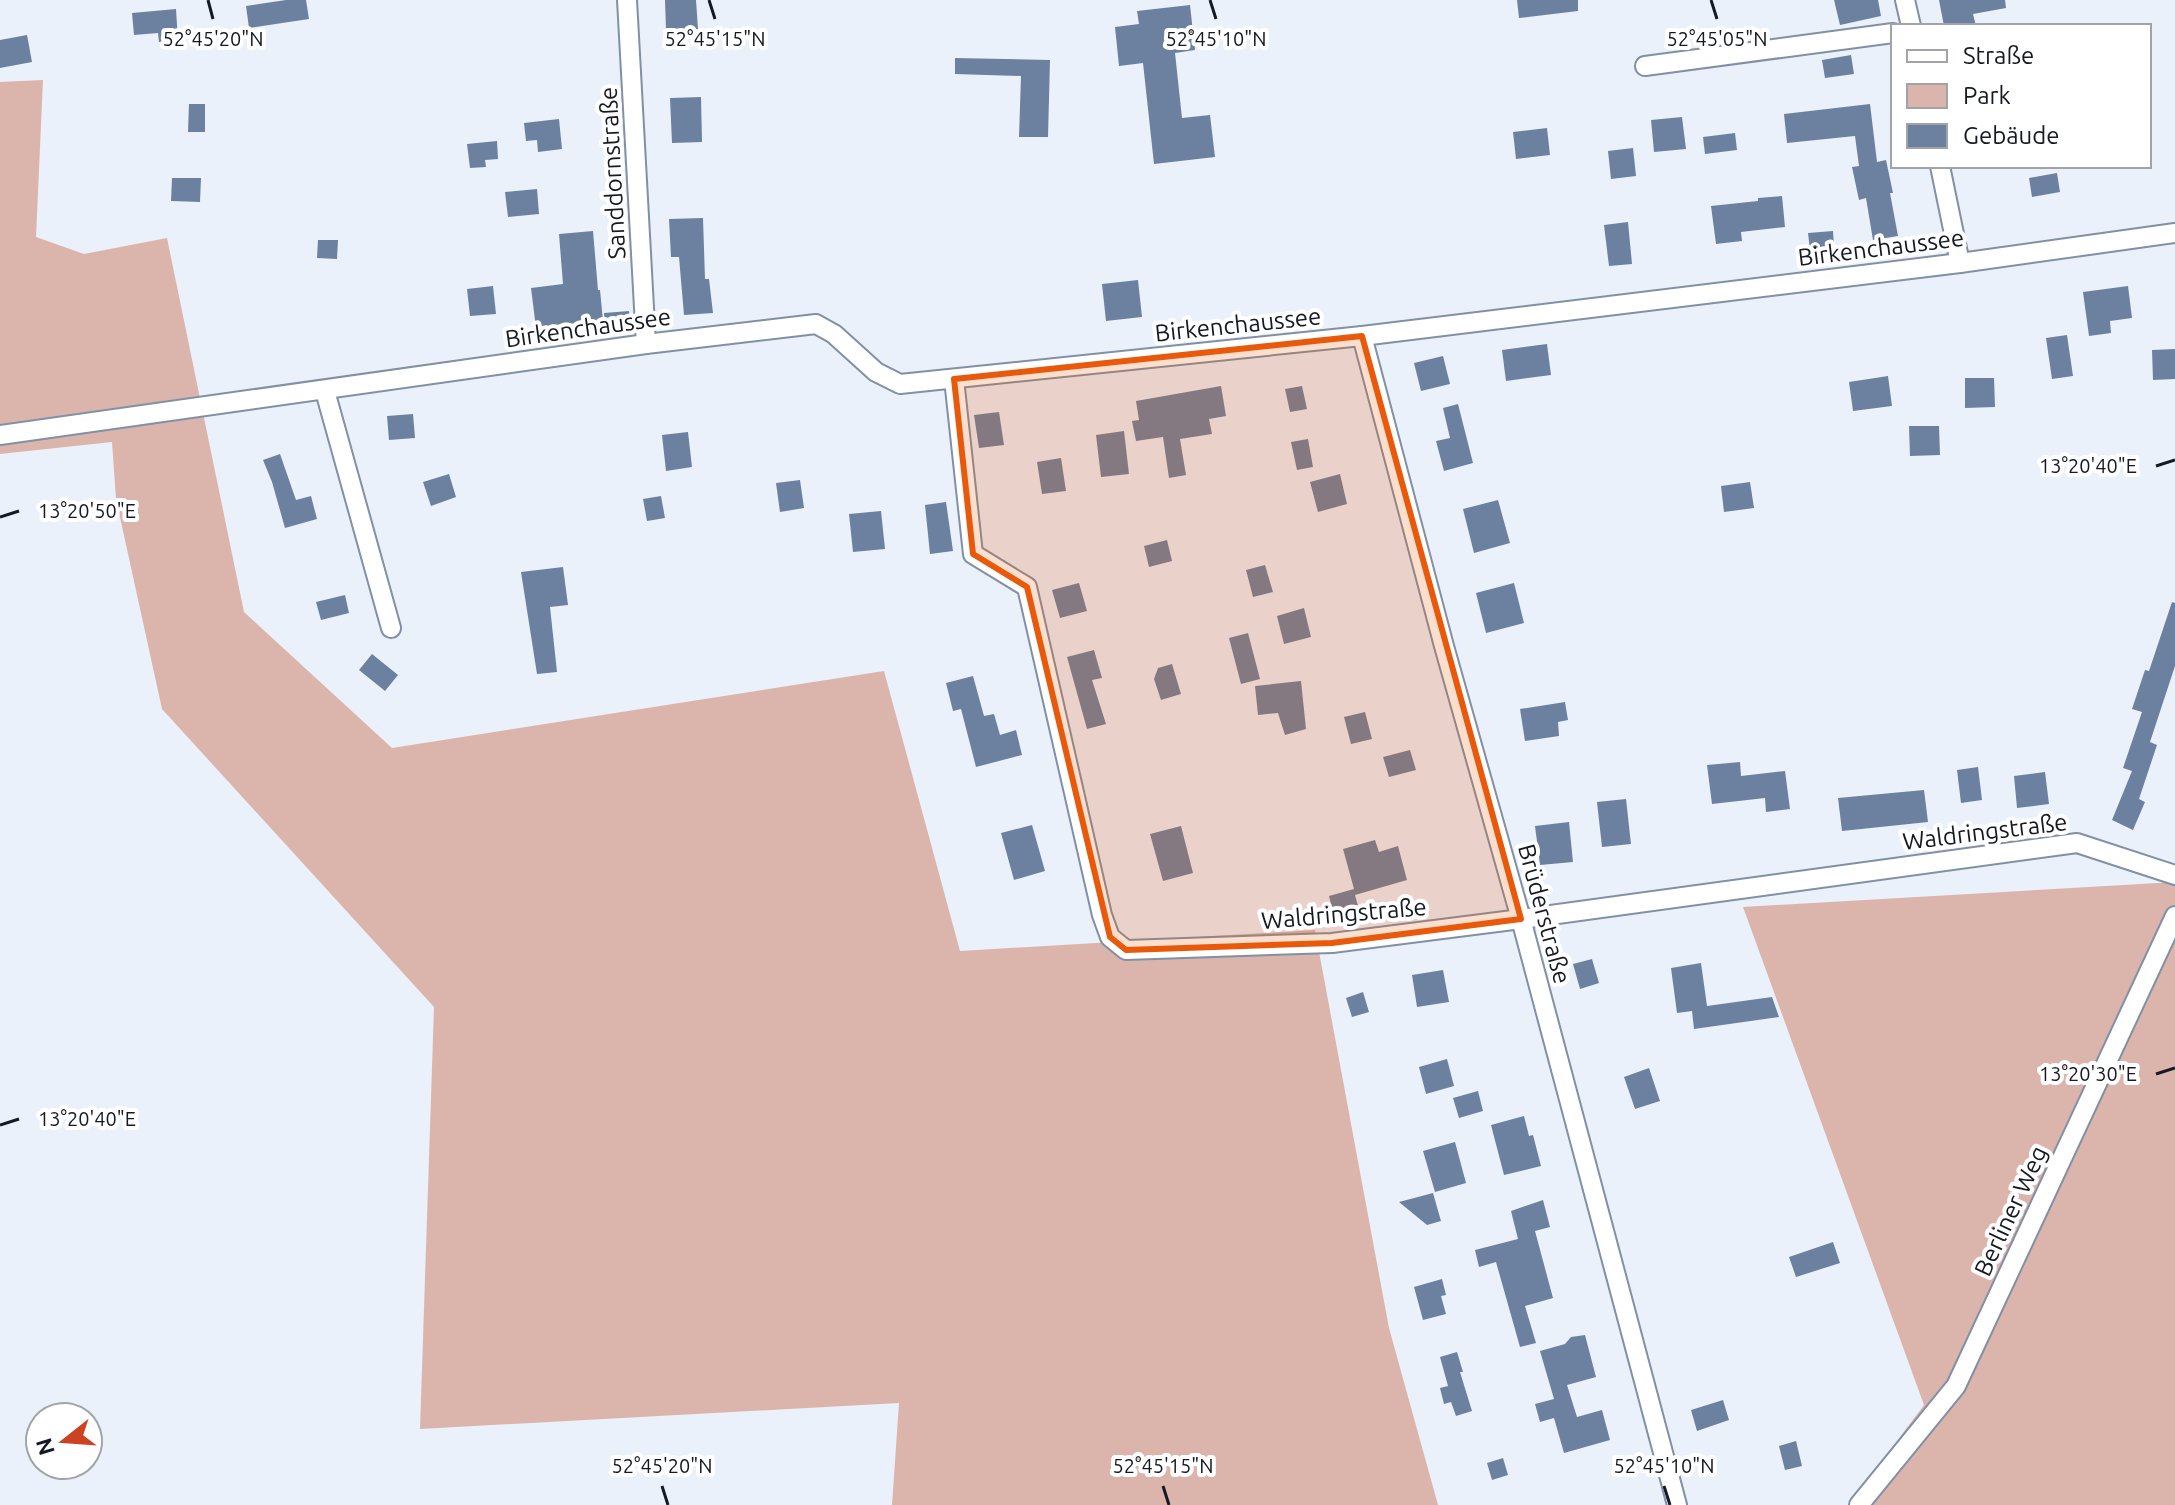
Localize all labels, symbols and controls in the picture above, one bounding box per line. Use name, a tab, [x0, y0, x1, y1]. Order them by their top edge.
legend	[1891, 24, 2151, 168]
text: 52°45'20"N	[162, 27, 264, 50]
text: 52°45'15"N	[664, 27, 766, 50]
text: 52°45'10"N	[1165, 27, 1267, 50]
text: 52°45'05"N	[1666, 27, 1768, 50]
text: Straße	[1963, 42, 2034, 69]
text: Park	[1963, 82, 2011, 109]
street label: Sanddornstraße	[595, 86, 630, 260]
text: Gebäude	[1963, 122, 2060, 149]
street label: Birkenchaussee	[1796, 224, 1966, 271]
street label: Birkenchaussee	[1153, 302, 1322, 347]
street label: Birkenchaussee	[503, 303, 673, 352]
text: 13°20'40"E	[2039, 454, 2137, 477]
text: 13°20'50"E	[38, 499, 136, 522]
street label: Waldringstraße	[1901, 808, 2069, 855]
street label: Brüderstraße	[1513, 841, 1576, 987]
street label: Waldringstraße	[1260, 893, 1428, 934]
text: 13°20'30"E	[2039, 1062, 2137, 1085]
text: 13°20'40"E	[38, 1107, 136, 1130]
street label: Berliner Weg	[1969, 1142, 2052, 1280]
north arrow	[24, 1401, 104, 1481]
text: N	[30, 1435, 59, 1459]
text: 52°45'20"N	[611, 1454, 713, 1477]
text: 52°45'15"N	[1112, 1454, 1214, 1477]
text: 52°45'10"N	[1613, 1454, 1715, 1477]

